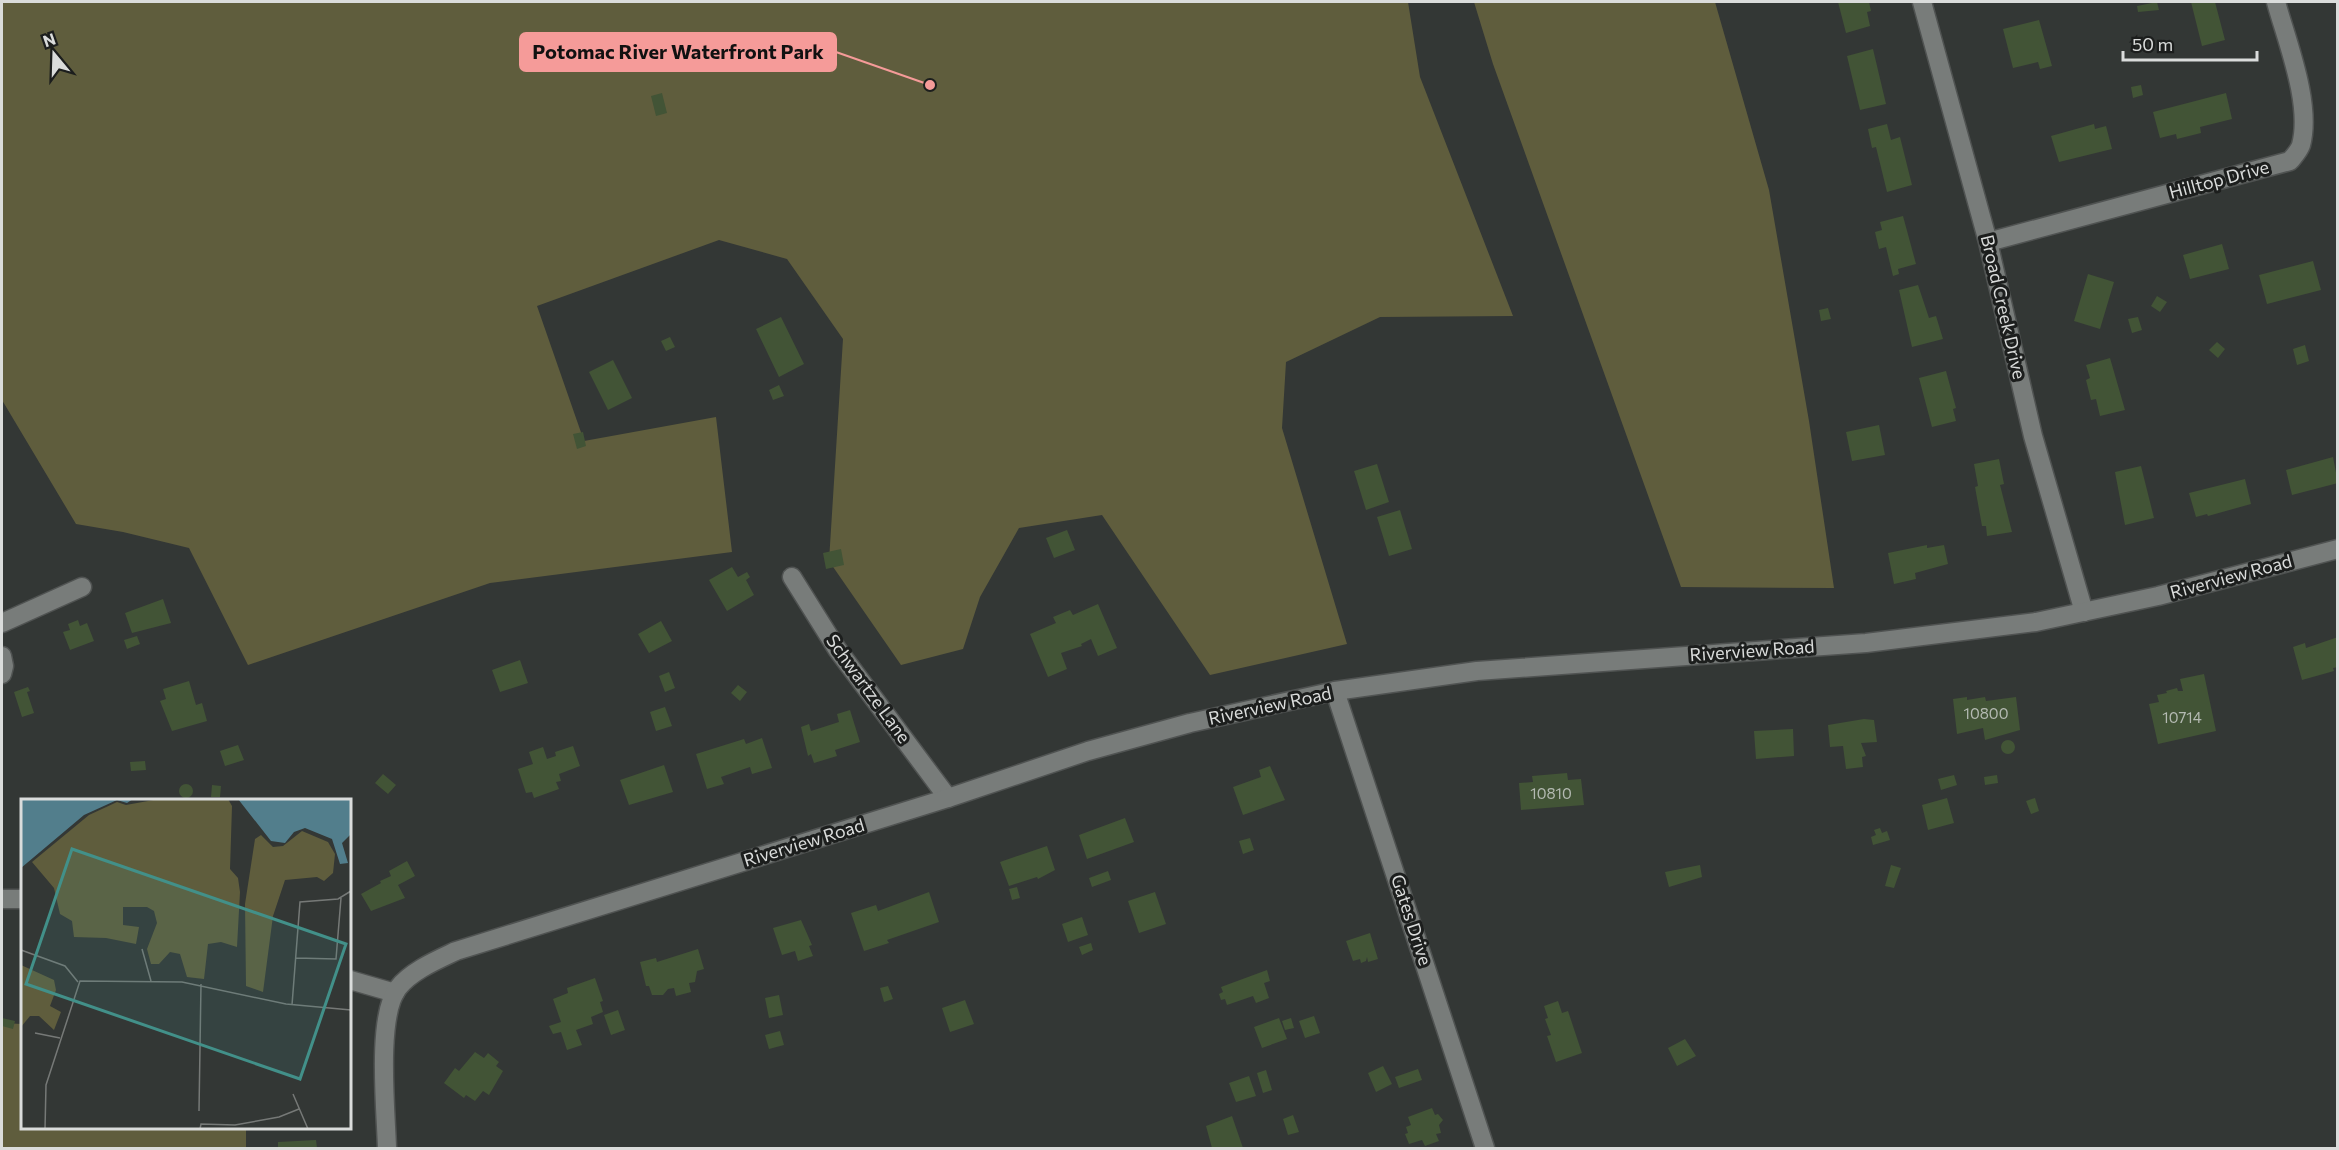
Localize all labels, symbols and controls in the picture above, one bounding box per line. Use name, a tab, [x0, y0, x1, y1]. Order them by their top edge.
north arrow	[24, 24, 84, 84]
scale bar	[2123, 24, 2256, 62]
text: N	[40, 28, 58, 50]
callout: Potomac River Waterfront Park	[520, 33, 836, 71]
text: 50 m	[2132, 33, 2173, 55]
text: Potomac River Waterfront Park	[532, 39, 824, 63]
street label: Hilltop Drive	[2166, 155, 2271, 203]
street label: Broad Creek Drive	[1977, 232, 2031, 381]
street label: Riverview Road	[2167, 549, 2294, 603]
street label: Schwartze Lane	[822, 630, 916, 747]
street label: Riverview Road	[1689, 635, 1815, 665]
street label: Riverview Road	[1206, 681, 1333, 729]
house number: 10800	[1964, 704, 2008, 722]
house number: 10714	[2162, 708, 2202, 726]
house number: 10810	[1530, 784, 1572, 802]
inset map	[21, 799, 351, 1129]
street label: Riverview Road	[741, 813, 867, 871]
street label: Gates Drive	[1387, 871, 1437, 968]

